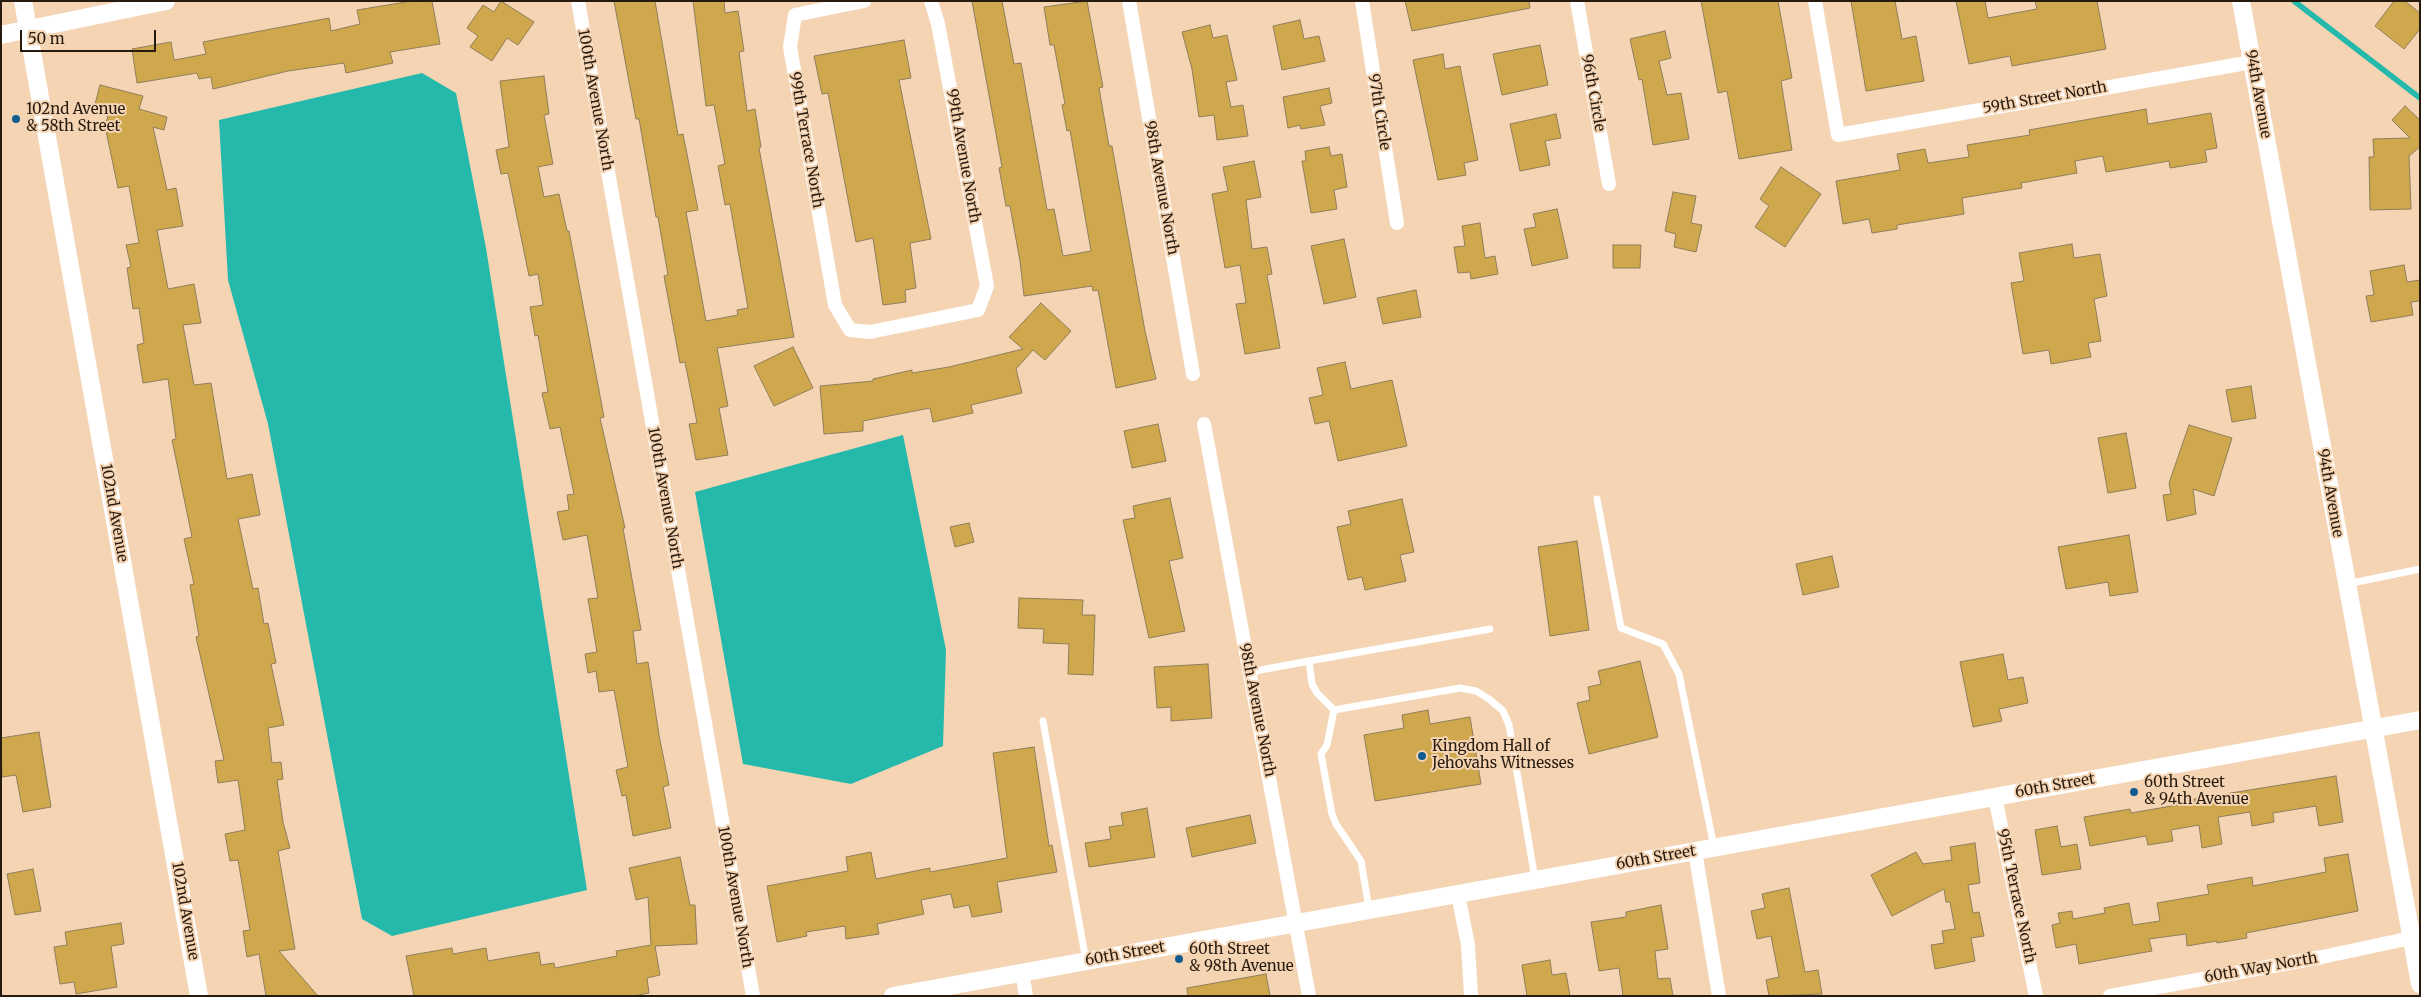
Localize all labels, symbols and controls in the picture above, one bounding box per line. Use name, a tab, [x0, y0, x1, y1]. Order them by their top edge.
scale bar	[22, 20, 159, 52]
street label: 100th Avenue North	[574, 28, 616, 172]
text: 50 m	[28, 29, 65, 48]
street label: 94th Avenue	[2241, 48, 2275, 140]
street label: 96th Circle	[1577, 53, 1609, 133]
street label: 99th Terrace North	[785, 70, 827, 210]
street label: 97th Circle	[1364, 73, 1394, 151]
street label: 59th Street North	[1982, 78, 2108, 118]
street label: 99th Avenue North	[942, 87, 984, 225]
place label: 102nd Avenue & 58th Street	[26, 101, 125, 136]
marker: 102nd Avenue & 58th Street	[10, 113, 22, 125]
street label: 98th Avenue North	[1140, 120, 1182, 256]
street label: 100th Avenue North	[644, 426, 686, 570]
street label: 94th Avenue	[2313, 447, 2347, 539]
street label: 102nd Avenue	[97, 463, 131, 563]
street label: 98th Avenue North	[1235, 642, 1279, 778]
place label: Kingdom Hall of Jehovahs Witnesses	[1432, 738, 1574, 773]
marker: Kingdom Hall of Jehovahs Witnesses	[1416, 750, 1428, 762]
street label: 60th Street	[2014, 770, 2096, 802]
place label: 60th Street & 94th Avenue	[2144, 774, 2249, 809]
marker: 60th Street & 94th Avenue	[2128, 786, 2140, 798]
street label: 100th Avenue North	[714, 825, 756, 969]
street label: 95th Terrace North	[1993, 827, 2039, 965]
street label: 60th Street	[1615, 842, 1697, 874]
street label: 102nd Avenue	[168, 861, 202, 961]
street label: 60th Street	[1084, 938, 1166, 970]
place label: 60th Street & 98th Avenue	[1189, 941, 1294, 976]
street label: 60th Way North	[2203, 949, 2319, 987]
marker: 60th Street & 98th Avenue	[1173, 953, 1185, 965]

